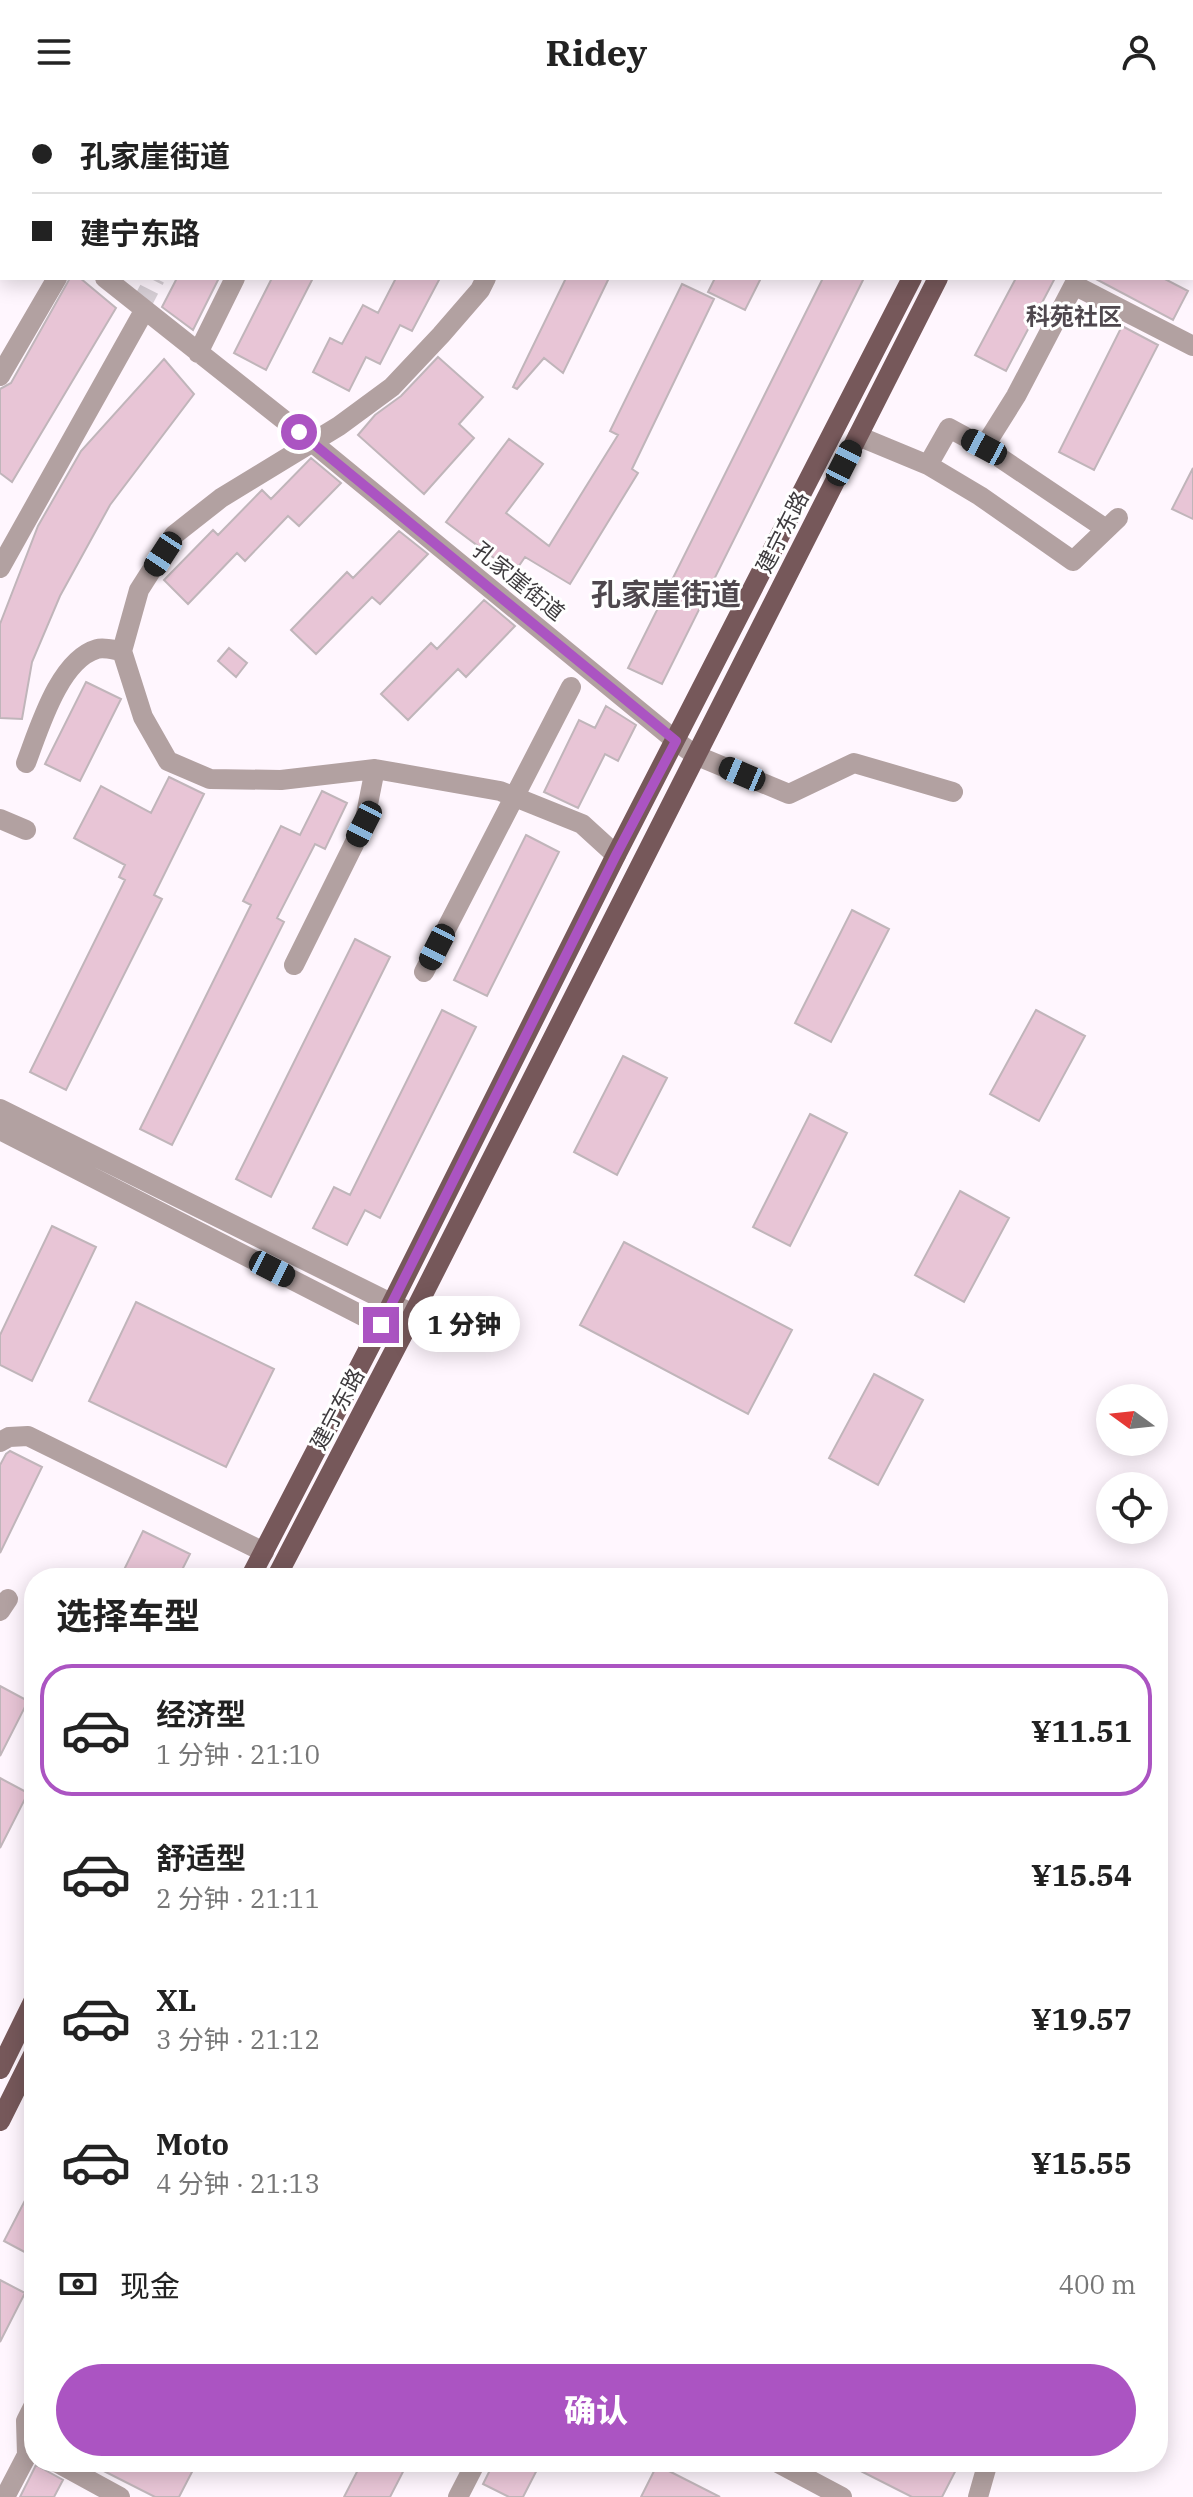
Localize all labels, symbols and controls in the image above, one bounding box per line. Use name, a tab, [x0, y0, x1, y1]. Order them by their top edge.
text: Ridey	[546, 29, 647, 76]
icon: menu	[32, 30, 76, 74]
icon: person	[1117, 30, 1161, 74]
text: 孔家崖街道	[80, 136, 230, 175]
text: 建宁东路	[80, 213, 200, 252]
district label: 科苑社区	[1026, 300, 1122, 332]
route start	[281, 414, 317, 450]
car	[957, 425, 1011, 469]
car	[822, 436, 866, 490]
street label: 建宁东路	[749, 486, 814, 578]
car	[140, 527, 186, 581]
street label: 孔家崖街道	[467, 535, 571, 626]
district label: 孔家崖街道	[591, 574, 741, 613]
car	[715, 754, 769, 794]
car	[342, 797, 386, 851]
car	[415, 920, 459, 974]
car	[245, 1247, 299, 1291]
callout: 1 分钟	[409, 1297, 521, 1353]
route end	[363, 1307, 399, 1343]
text: 1 分钟	[427, 1307, 501, 1341]
street label: 建宁东路	[303, 1363, 370, 1454]
north arrow	[1096, 1384, 1168, 1456]
map controls	[1096, 1384, 1168, 1544]
button: locate	[1096, 1472, 1168, 1544]
text: 选择车型	[56, 1592, 200, 1639]
icon: car	[60, 1694, 132, 1766]
text: 经济型	[156, 1694, 246, 1733]
text: ¥11.51	[1031, 1711, 1132, 1750]
text: 1 分钟 · 21:10	[156, 1737, 320, 1771]
icon: car	[60, 1838, 132, 1910]
text: 舒适型	[156, 1838, 246, 1877]
text: ¥15.54	[1031, 1855, 1132, 1894]
text: 2 分钟 · 21:11	[156, 1881, 320, 1915]
text: XL	[156, 1980, 196, 2019]
icon: car	[60, 1982, 132, 2054]
text: ¥19.57	[1031, 1999, 1132, 2038]
text: 3 分钟 · 21:12	[156, 2022, 320, 2056]
text: Moto	[156, 2124, 229, 2163]
icon: car	[60, 2126, 132, 2198]
text: ¥15.55	[1031, 2143, 1132, 2182]
text: 4 分钟 · 21:13	[156, 2166, 320, 2200]
icon: cash	[56, 2262, 100, 2306]
text: 现金	[120, 2266, 180, 2305]
text: 400 m	[1058, 2267, 1136, 2301]
button: 确认	[56, 2364, 1136, 2456]

